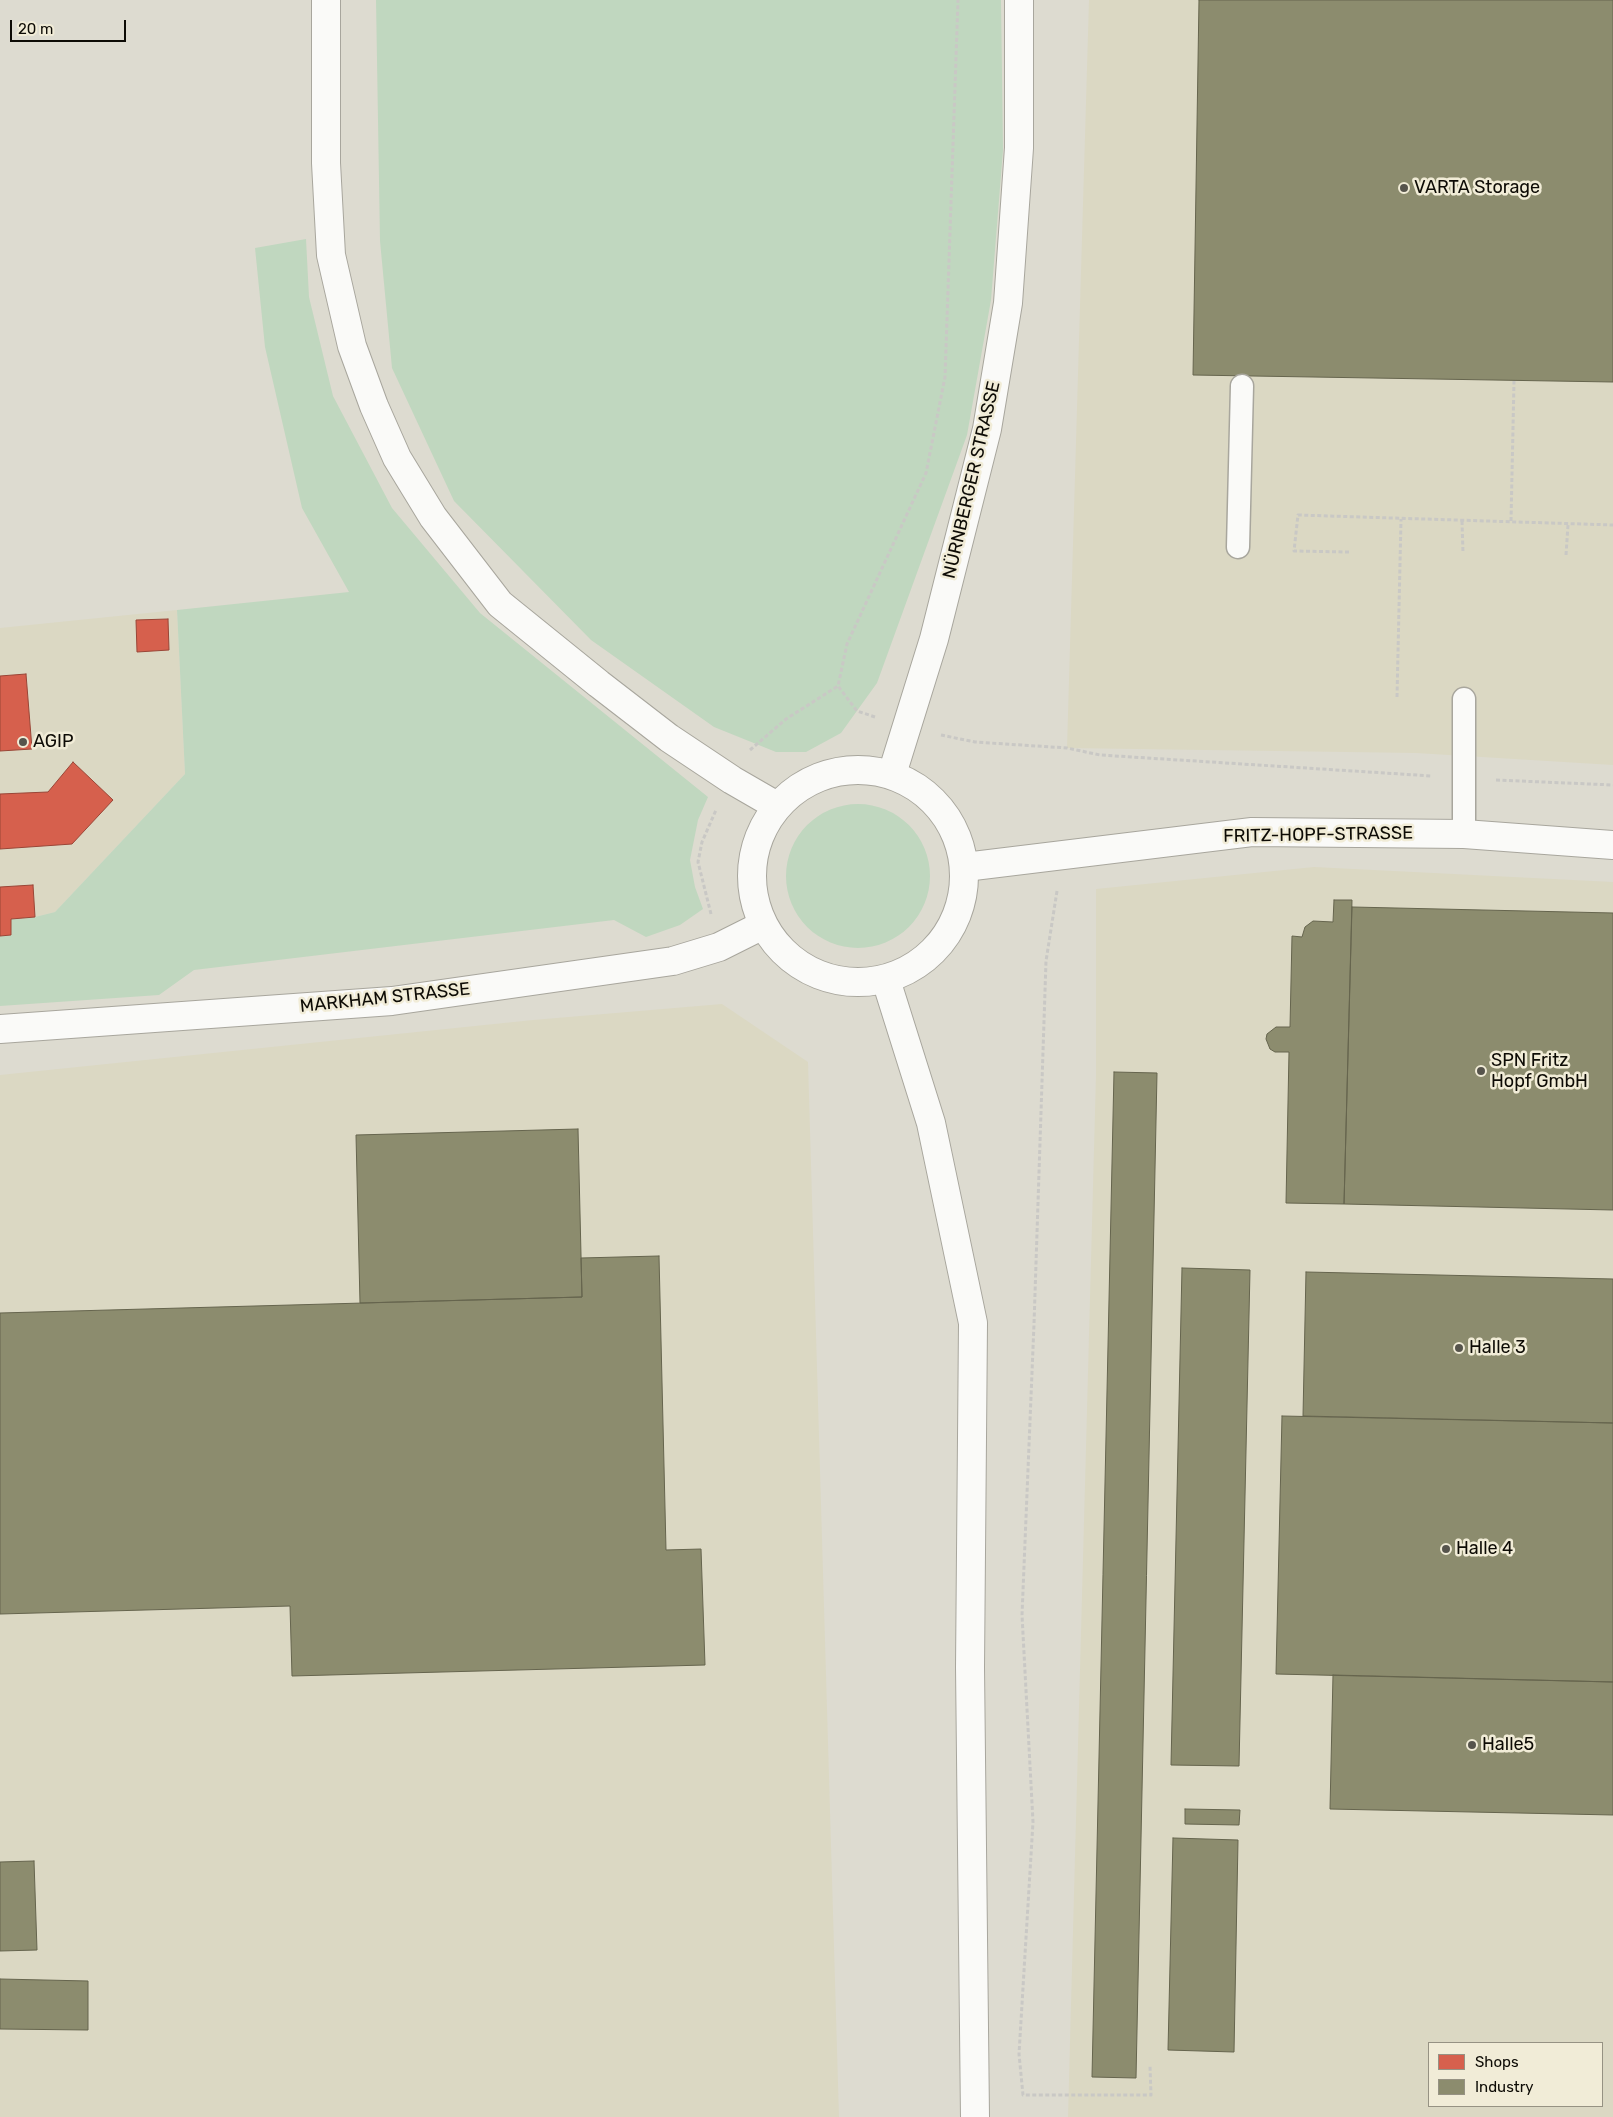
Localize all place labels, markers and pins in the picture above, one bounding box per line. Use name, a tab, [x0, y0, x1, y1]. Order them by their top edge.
place label: VARTA Storage	[1414, 177, 1540, 199]
marker: VARTA Storage	[1398, 182, 1410, 194]
place label: AGIP	[33, 731, 74, 753]
marker: AGIP	[17, 736, 29, 748]
place label: SPN Fritz Hopf GmbH	[1491, 1050, 1588, 1092]
marker: SPN Fritz Hopf GmbH	[1475, 1065, 1487, 1077]
place label: Halle 3	[1469, 1337, 1526, 1359]
marker: Halle 3	[1453, 1342, 1465, 1354]
place label: Halle 4	[1456, 1538, 1513, 1560]
marker: Halle 4	[1440, 1543, 1452, 1555]
place label: Halle5	[1482, 1734, 1534, 1756]
marker: Halle5	[1466, 1739, 1478, 1751]

